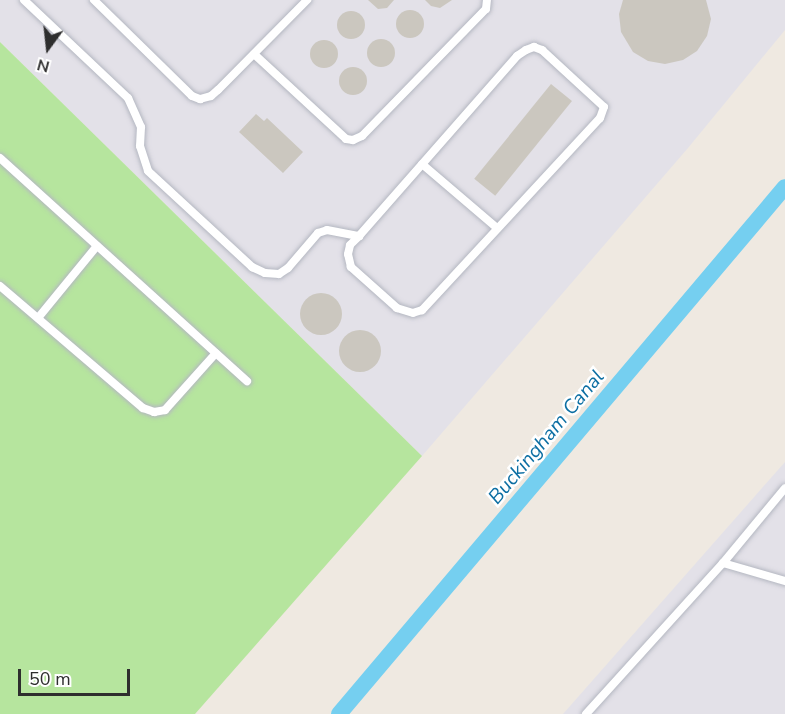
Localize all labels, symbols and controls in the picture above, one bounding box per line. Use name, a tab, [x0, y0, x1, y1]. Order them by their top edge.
north arrow	[18, 18, 78, 78]
text: N	[35, 53, 52, 78]
water label: Buckingham Canal	[483, 365, 609, 509]
scale bar	[21, 657, 134, 695]
text: 50 m	[29, 667, 71, 691]

